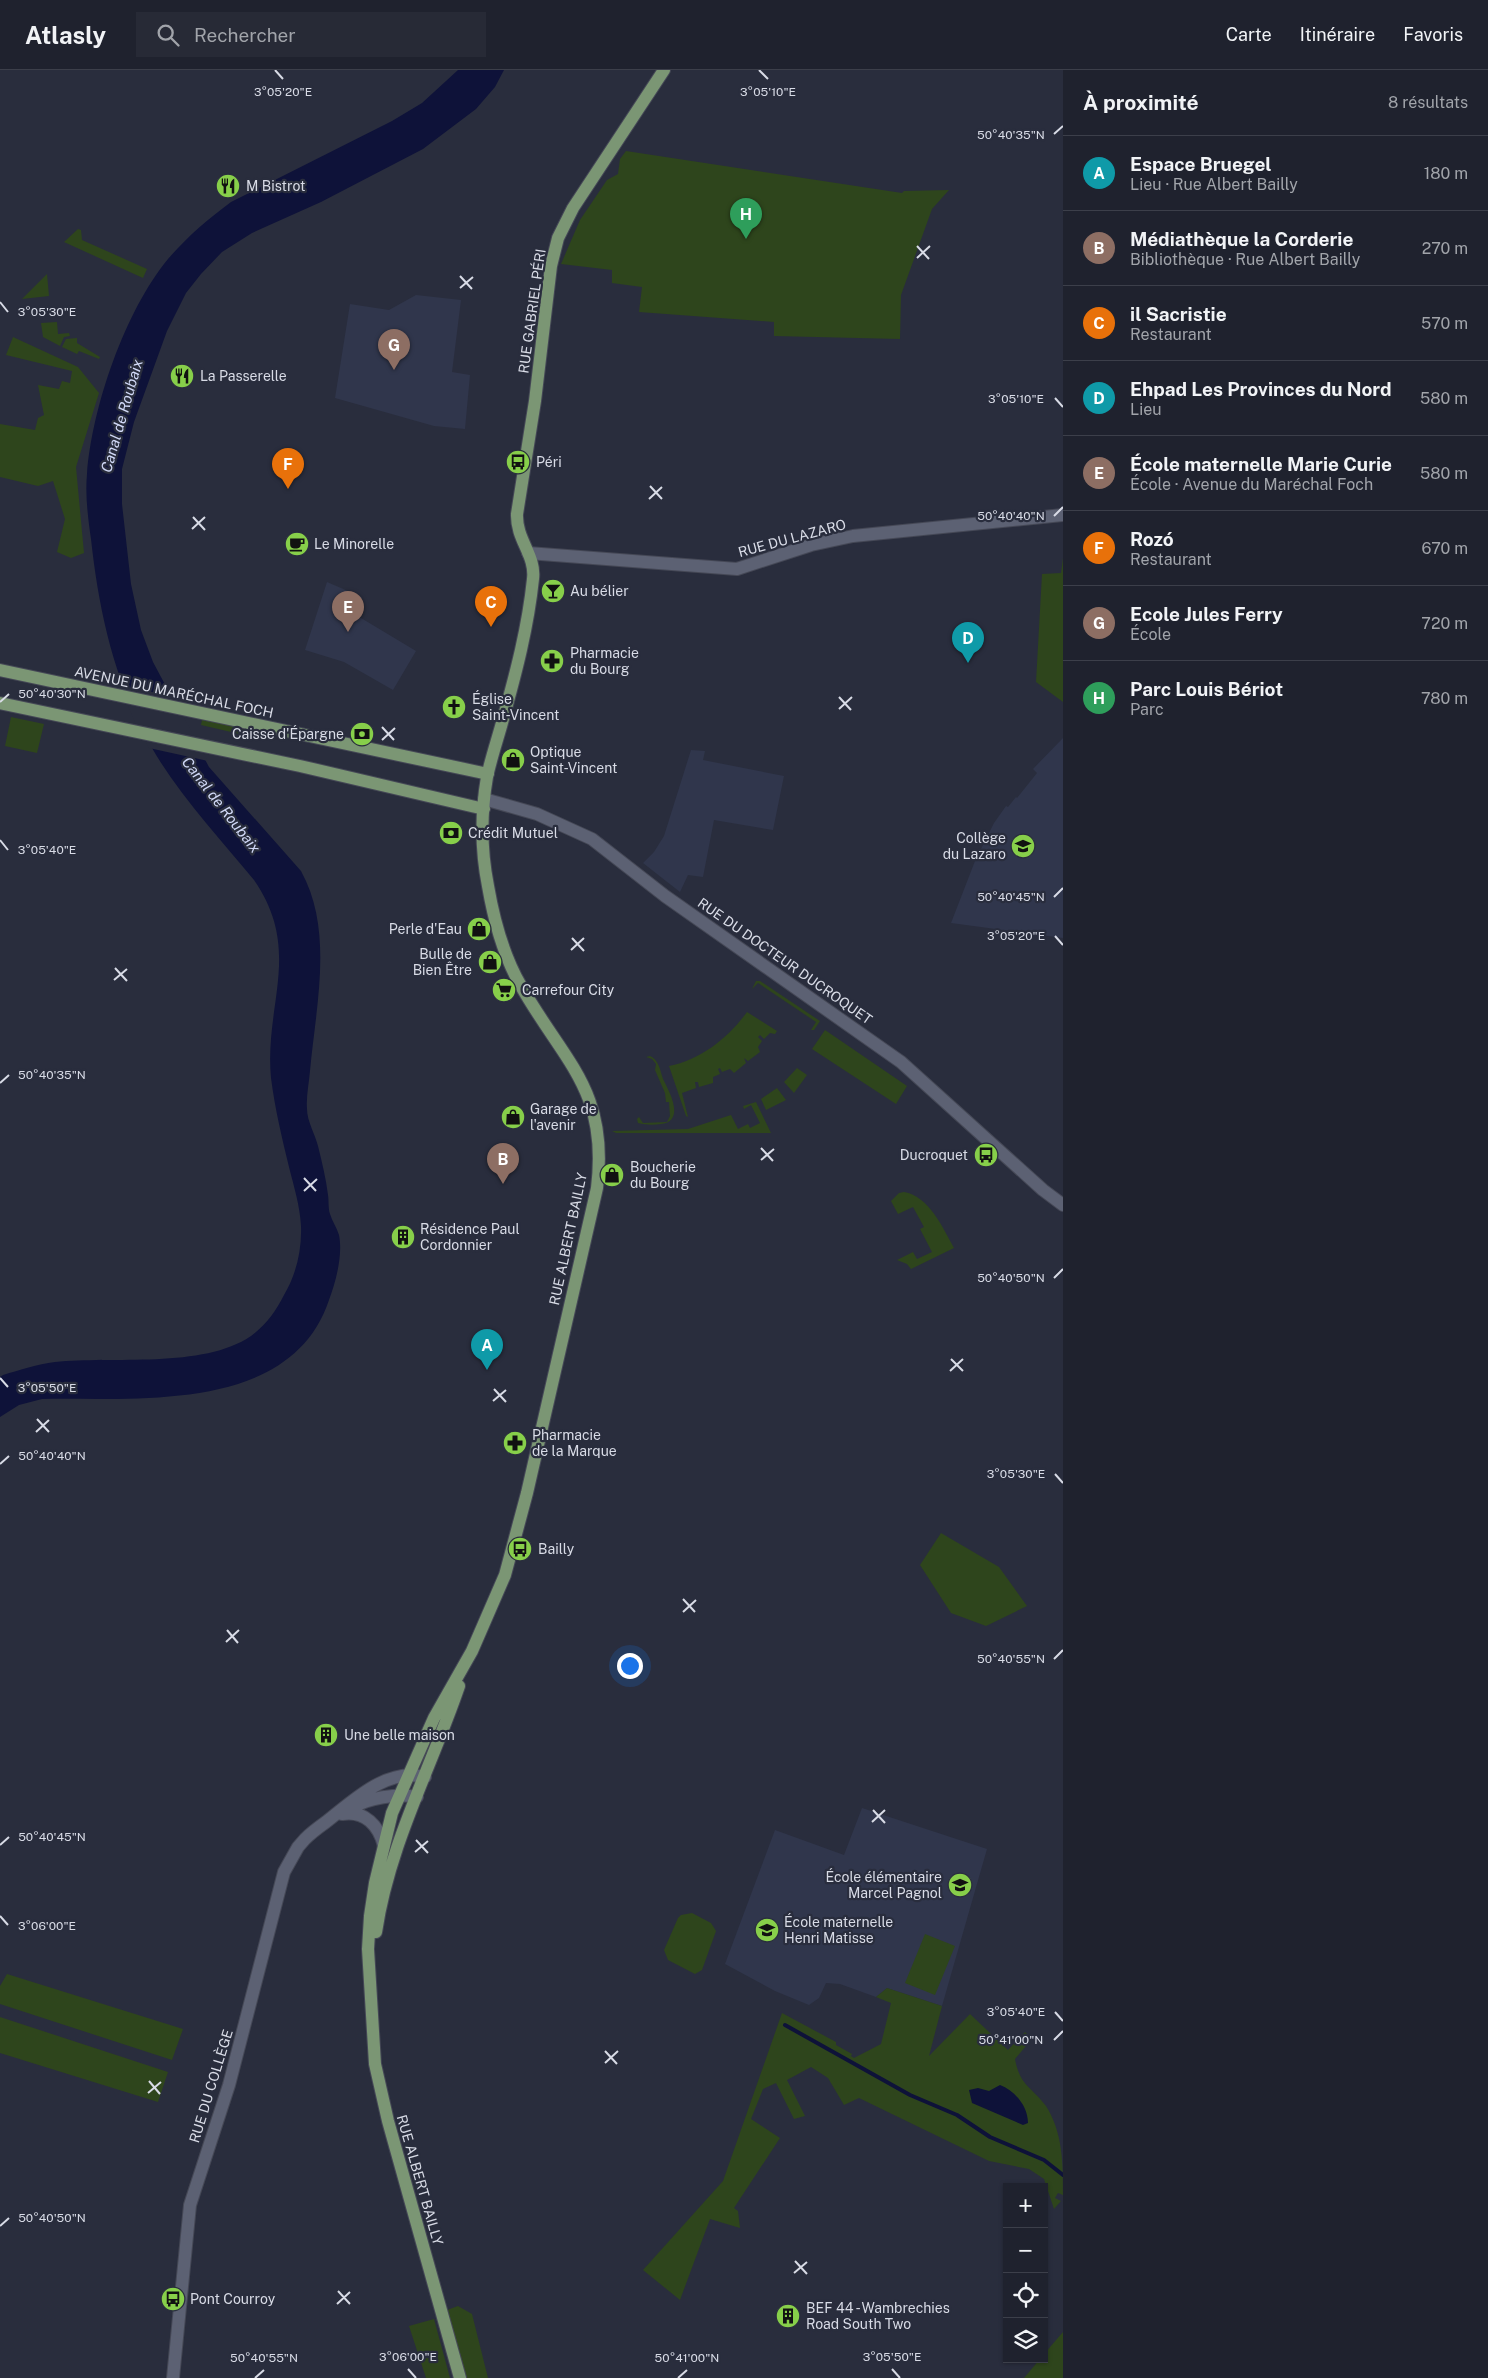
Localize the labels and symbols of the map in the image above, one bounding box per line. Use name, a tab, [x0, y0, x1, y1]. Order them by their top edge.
text: 3°05'20"E	[254, 85, 312, 99]
text: 3°05'10"E	[740, 85, 796, 99]
text: 50°40'35"N	[977, 128, 1045, 142]
restaurant icon: M Bistrot	[215, 173, 241, 199]
place label: M Bistrot	[246, 178, 305, 194]
pin: H	[730, 198, 762, 239]
street label: RUE GABRIEL PÉRI	[514, 248, 549, 374]
text: 3°05'30"E	[18, 305, 76, 319]
pin: G	[378, 329, 410, 370]
water label: Canal de Roubaix	[97, 357, 146, 474]
restaurant icon: La Passerelle	[169, 363, 195, 389]
place label: La Passerelle	[200, 368, 287, 384]
text: 3°05'10"E	[988, 392, 1044, 406]
pin: F	[272, 448, 304, 489]
bus stop icon: Péri	[505, 449, 531, 475]
place label: Péri	[536, 454, 562, 470]
text: 50°40'40"N	[977, 509, 1045, 523]
street label: RUE DU LAZARO	[736, 516, 848, 560]
cafe icon: Le Minorelle	[284, 531, 310, 557]
place label: Le Minorelle	[314, 536, 394, 552]
bar icon: Au bélier	[540, 578, 566, 604]
place label: Au bélier	[570, 583, 629, 599]
pin: C	[475, 586, 507, 627]
pin: E	[332, 591, 364, 632]
pin: D	[952, 622, 984, 663]
place label: Pharmacie du Bourg	[570, 645, 639, 677]
pharmacy icon: Pharmacie du Bourg	[539, 648, 565, 674]
street label: AVENUE DU MARÉCHAL FOCH	[73, 662, 275, 721]
text: 50°40'30"N	[18, 687, 86, 701]
place label: Église Saint-Vincent	[472, 690, 559, 723]
church icon: Église Saint-Vincent	[441, 694, 467, 720]
bank icon: Caisse d'Épargne	[349, 721, 375, 747]
place label: Caisse d'Épargne	[232, 725, 344, 742]
place label: Optique Saint-Vincent	[530, 744, 617, 776]
shop icon: Optique Saint-Vincent	[500, 747, 526, 773]
water label: Canal de Roubaix	[179, 753, 264, 856]
bank icon: Crédit Mutuel	[438, 820, 464, 846]
place label: Crédit Mutuel	[468, 825, 558, 841]
place label: Collège du Lazaro	[943, 830, 1006, 862]
school or university icon: Collège du Lazaro	[1010, 833, 1036, 859]
text: 3°05'40"E	[18, 843, 76, 857]
text: 50°40'45"N	[977, 890, 1045, 904]
street label: RUE DU DOCTEUR DUCROQUET	[695, 894, 875, 1028]
shop icon: Perle d'Eau	[466, 916, 492, 942]
place label: Perle d'Eau	[389, 921, 462, 937]
text: 3°05'20"E	[987, 929, 1045, 943]
place label: Bulle de Bien Être	[413, 946, 472, 978]
shop icon: Bulle de Bien Être	[477, 949, 503, 975]
supermarket icon: Carrefour City	[491, 977, 517, 1003]
place label: Carrefour City	[522, 982, 615, 998]
text: 50°40'35"N	[18, 1068, 86, 1082]
place label: Garage de l'avenir	[530, 1101, 597, 1133]
shop icon: Garage de l'avenir	[500, 1104, 526, 1130]
bus stop icon: Ducroquet	[973, 1142, 999, 1168]
pin: B	[487, 1143, 519, 1184]
place label: Ducroquet	[900, 1147, 968, 1163]
place label: Boucherie du Bourg	[630, 1159, 696, 1191]
shop icon: Boucherie du Bourg	[599, 1162, 625, 1188]
street label: RUE ALBERT BAILLY	[546, 1171, 590, 1307]
place label: Résidence Paul Cordonnier	[420, 1221, 520, 1253]
building icon: Résidence Paul Cordonnier	[390, 1224, 416, 1250]
text: 50°40'50"N	[977, 1271, 1045, 1285]
pin: A	[471, 1329, 503, 1370]
text: 3°05'50"E	[18, 1381, 76, 1395]
place label: Pharmacie de la Marque	[532, 1427, 617, 1459]
pharmacy icon: Pharmacie de la Marque	[502, 1430, 528, 1456]
text: 50°40'40"N	[18, 1449, 86, 1463]
text: 3°05'30"E	[987, 1467, 1045, 1481]
bus stop icon: Bailly	[507, 1536, 533, 1562]
place label: Bailly	[538, 1541, 575, 1557]
text: 50°40'55"N	[977, 1652, 1045, 1666]
your location	[617, 1653, 643, 1679]
building icon: Une belle maison	[313, 1722, 339, 1748]
place label: Une belle maison	[344, 1727, 455, 1743]
text: 50°40'45"N	[18, 1830, 86, 1844]
place label: École élémentaire Marcel Pagnol	[825, 1868, 942, 1901]
school or university icon: École élémentaire Marcel Pagnol	[947, 1872, 973, 1898]
place label: École maternelle Henri Matisse	[784, 1913, 893, 1946]
school or university icon: École maternelle Henri Matisse	[754, 1917, 780, 1943]
text: 3°06'00"E	[18, 1919, 76, 1933]
text: 3°05'40"E	[987, 2005, 1045, 2019]
street label: RUE DU COLLÈGE	[185, 2027, 236, 2145]
text: 50°41'00"N	[979, 2033, 1043, 2047]
street label: RUE ALBERT BAILLY	[394, 2113, 446, 2248]
text: 50°40'50"N	[18, 2211, 86, 2225]
bus stop icon: Pont Courroy	[160, 2286, 186, 2312]
place label: Pont Courroy	[190, 2291, 276, 2307]
place label: BEF 44 - Wambrechies Road South Two	[806, 2300, 950, 2332]
building icon: BEF 44 - Wambrechies Road South Two	[775, 2303, 801, 2329]
text: 3°06'00"E	[379, 2350, 437, 2364]
text: 3°05'50"E	[863, 2350, 921, 2364]
text: 50°40'55"N	[230, 2351, 298, 2365]
text: 50°41'00"N	[655, 2351, 719, 2365]

